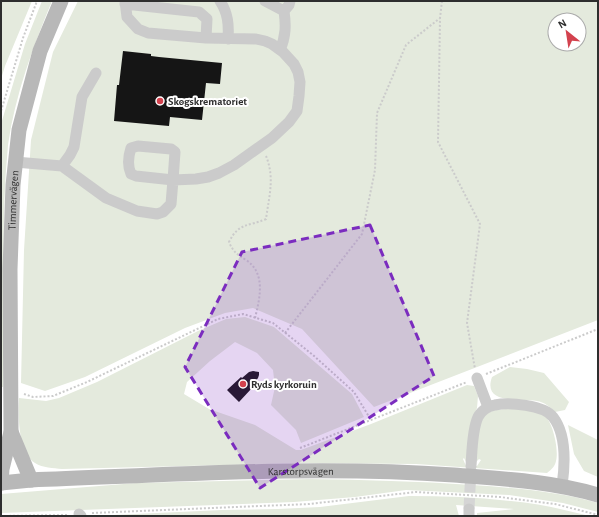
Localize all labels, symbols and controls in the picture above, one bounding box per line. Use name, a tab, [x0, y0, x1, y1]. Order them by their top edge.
north arrow	[547, 12, 587, 52]
text: N	[556, 17, 568, 30]
marker: Skogskrematoriet	[155, 96, 165, 106]
place label: Skogskrematoriet	[168, 96, 247, 107]
street label: Timmervägen	[6, 170, 21, 230]
marker: Ryds kyrkoruin	[238, 379, 248, 389]
place label: Ryds kyrkoruin	[251, 379, 317, 390]
street label: Karstorpsvägen	[268, 466, 334, 477]

